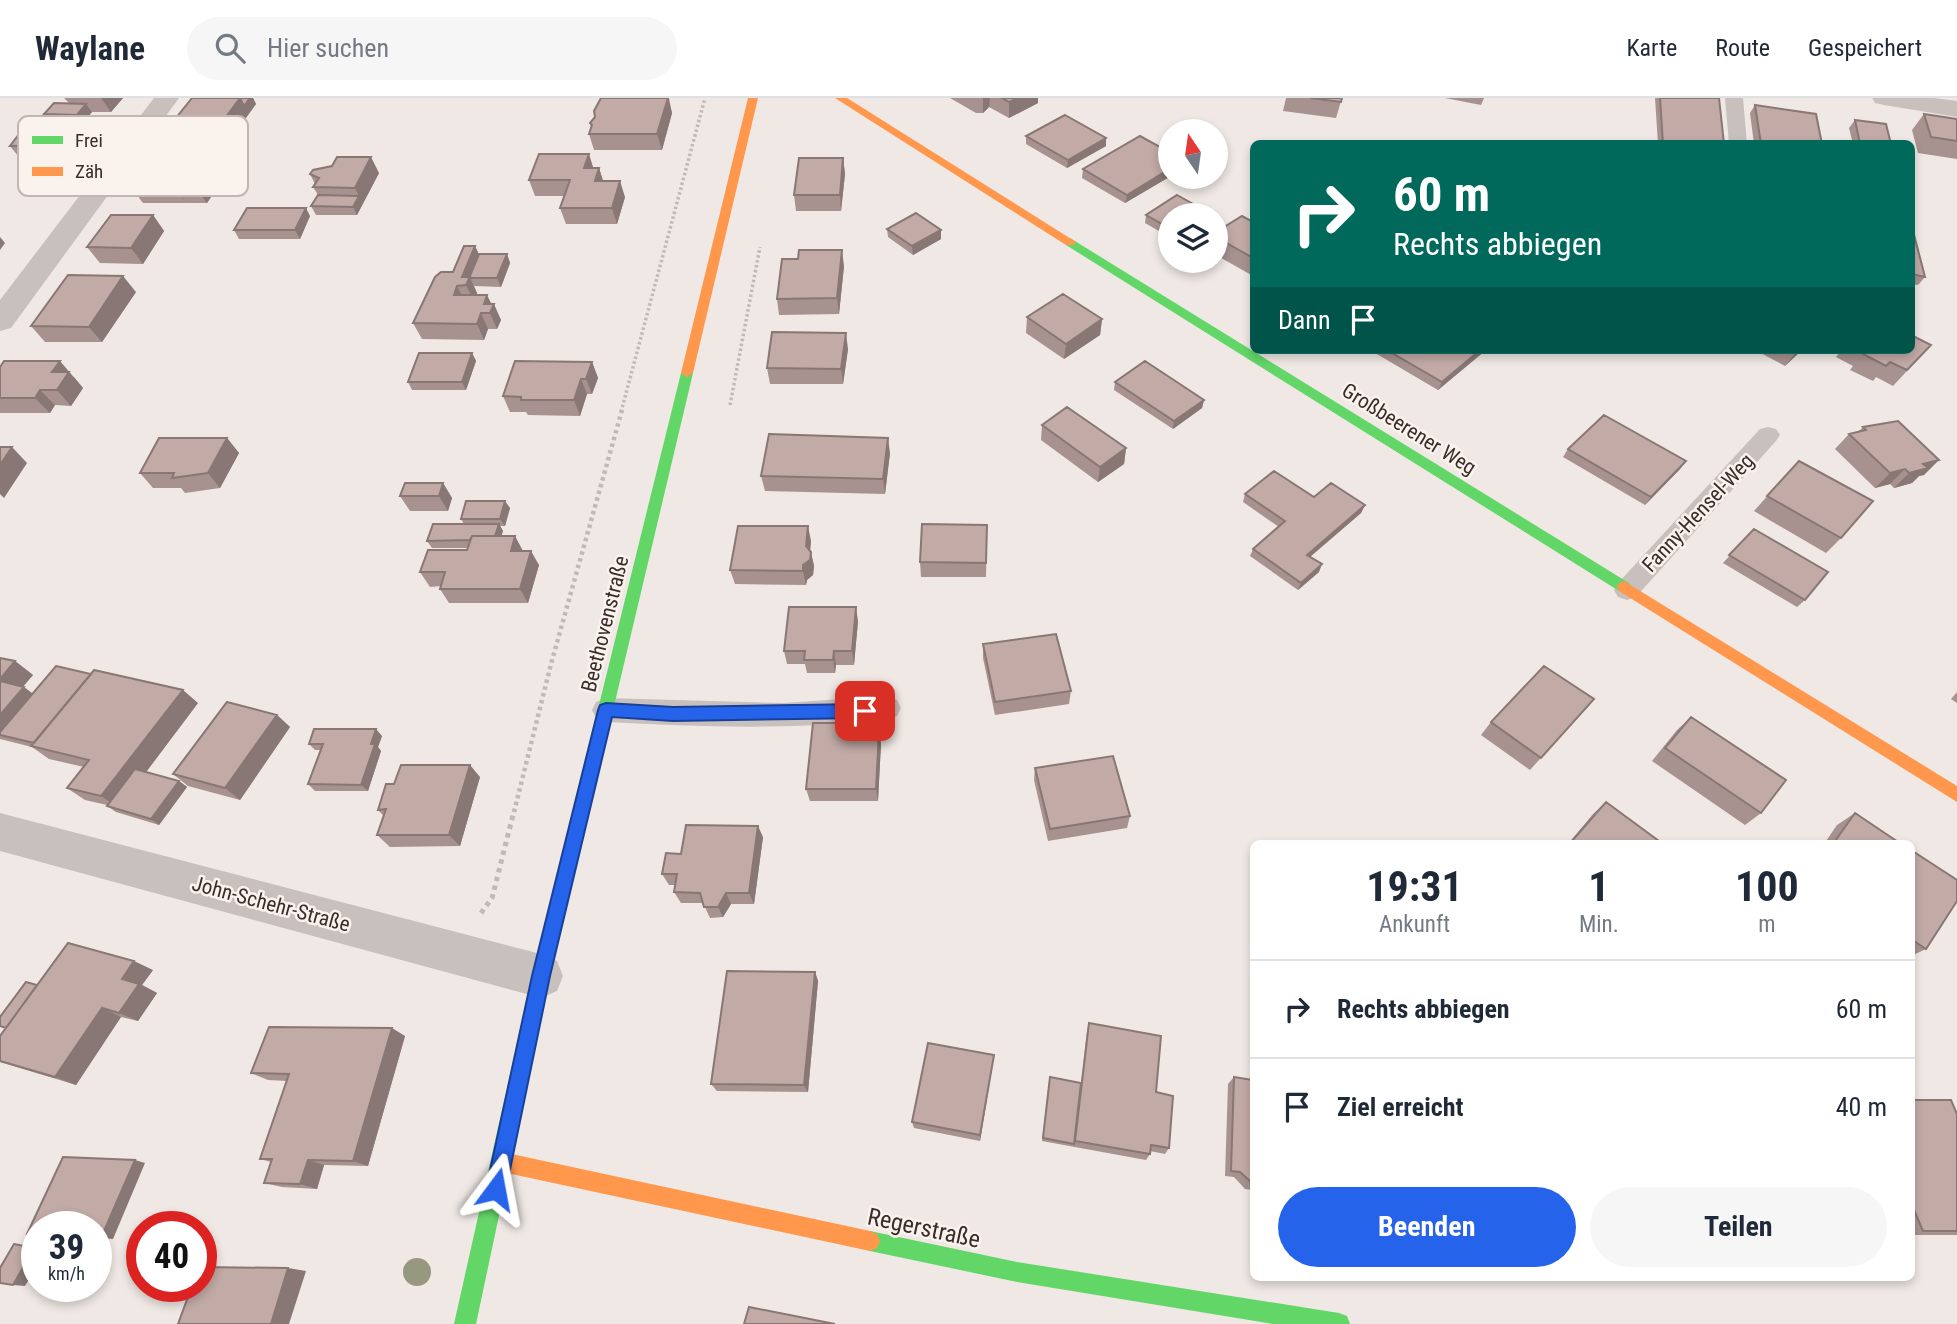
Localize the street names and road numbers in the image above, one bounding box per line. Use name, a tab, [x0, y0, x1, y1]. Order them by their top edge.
street label: Großbeerener Weg	[1338, 378, 1480, 480]
street label: Fanny-Hensel-Weg	[1637, 449, 1759, 577]
street label: Beethovenstraße	[576, 553, 634, 695]
street label: John-Schehr-Straße	[189, 871, 353, 937]
street label: Regerstraße	[865, 1202, 983, 1254]

